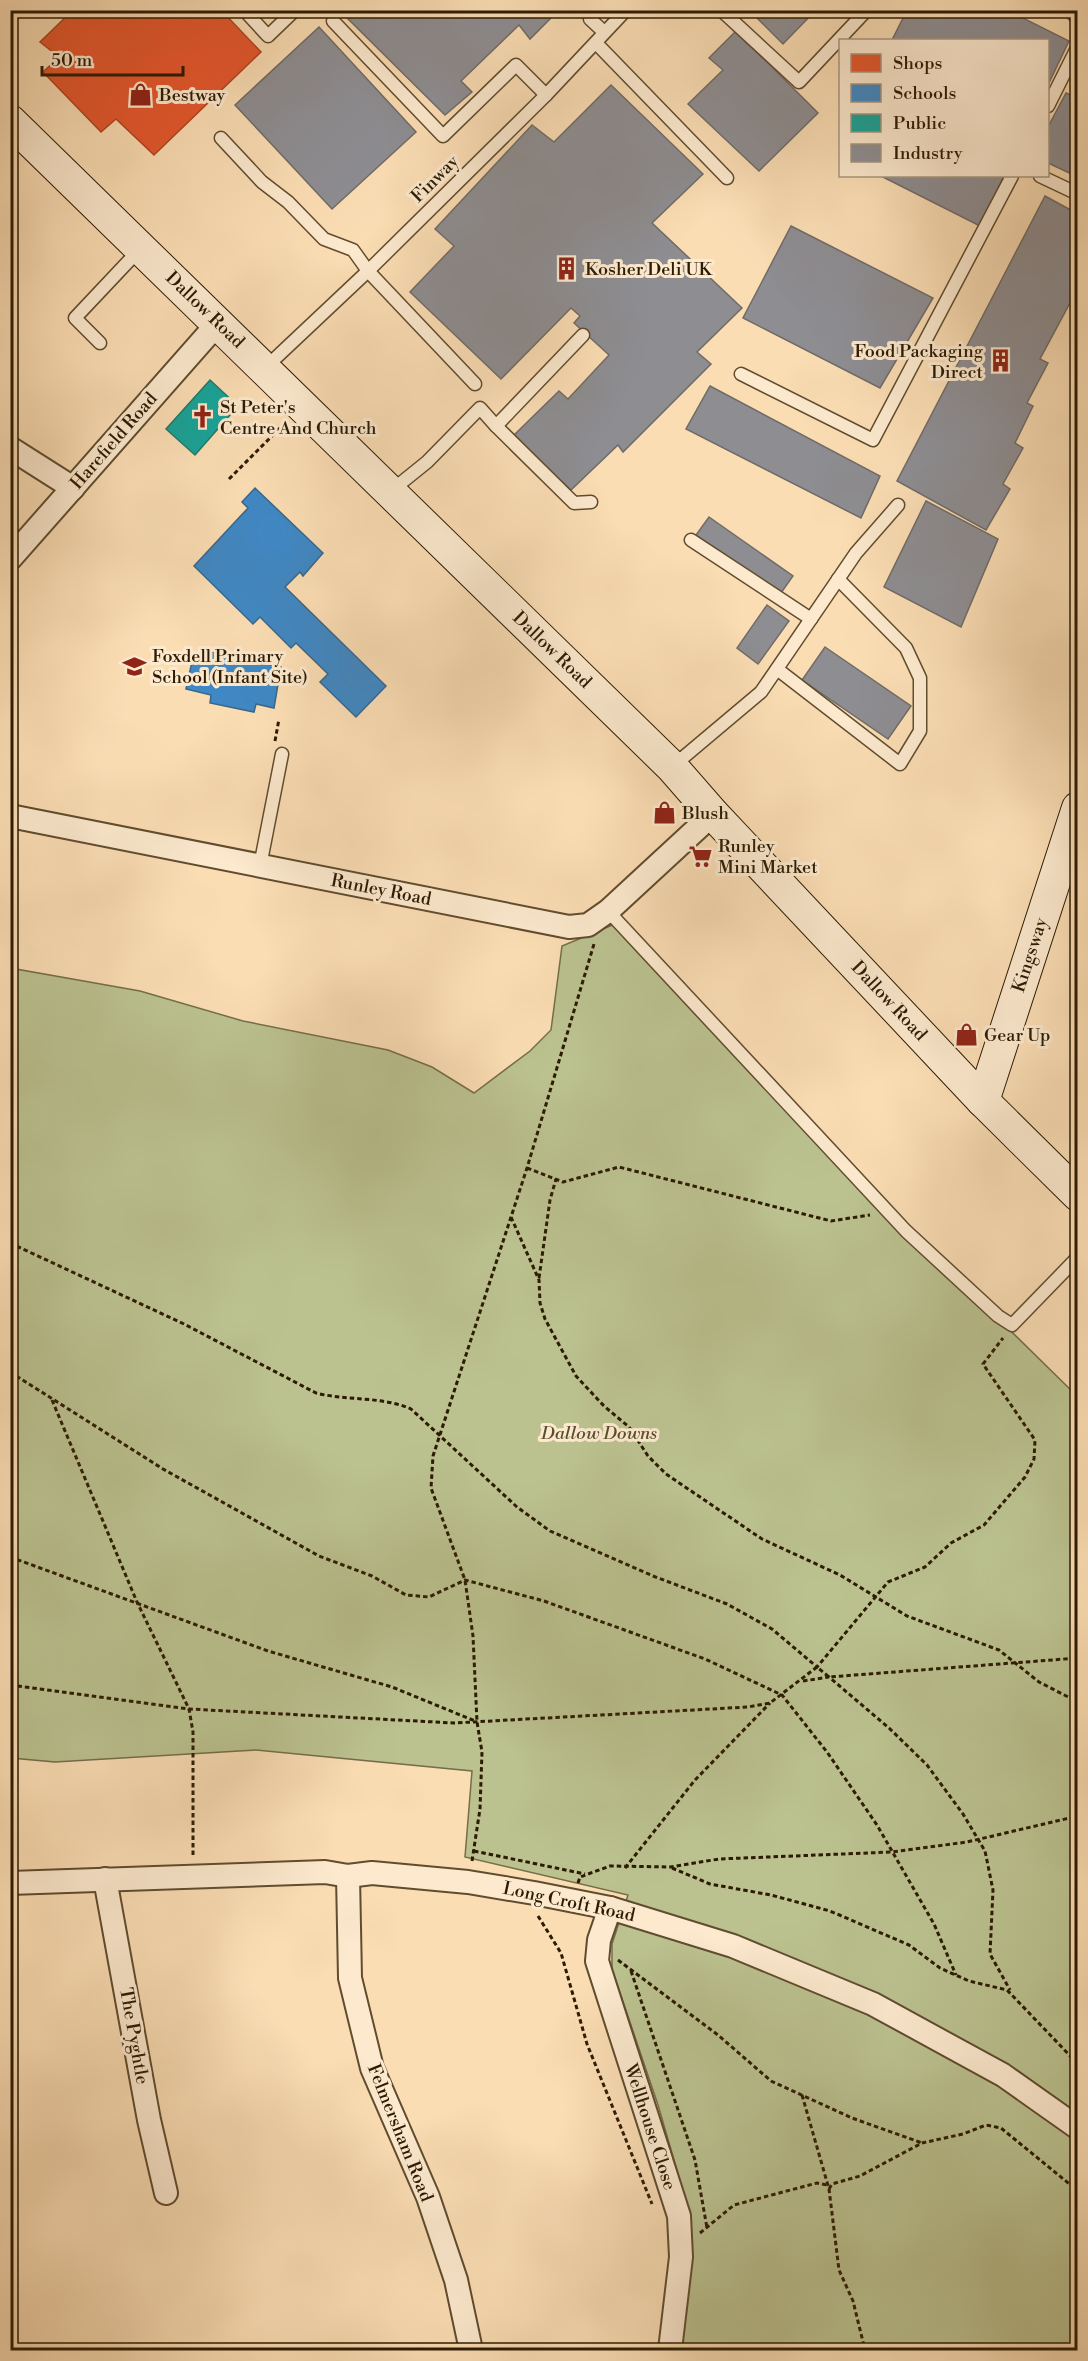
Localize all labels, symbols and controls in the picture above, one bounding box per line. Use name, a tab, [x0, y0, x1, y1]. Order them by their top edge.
scale bar	[42, 39, 183, 77]
legend	[839, 39, 1049, 177]
text: 50 m	[51, 49, 93, 72]
text: Shops	[893, 52, 943, 75]
shop icon: Bestway	[128, 82, 154, 108]
text: Schools	[893, 82, 957, 105]
place label: Bestway	[158, 84, 226, 107]
text: Public	[893, 112, 946, 135]
text: Industry	[893, 142, 963, 165]
street label: Finway	[406, 150, 464, 208]
building icon: Kosher Deli UK	[554, 256, 580, 282]
place label: Kosher Deli UK	[585, 258, 714, 281]
street label: Dallow Road	[161, 267, 250, 354]
place label: Food Packaging Direct	[854, 340, 984, 384]
building icon: Food Packaging Direct	[988, 348, 1014, 374]
street label: Harefield Road	[66, 387, 163, 494]
place label: St Peter's Centre And Church	[220, 396, 377, 440]
church icon: St Peter's Centre And Church	[189, 404, 215, 430]
street label: Dallow Road	[508, 607, 597, 694]
place label: Foxdell Primary School (Infant Site)	[152, 645, 308, 689]
school or university icon: Foxdell Primary School (Infant Site)	[121, 653, 147, 679]
shop icon: Blush	[651, 800, 677, 826]
place label: Blush	[681, 802, 729, 825]
place label: Runley Mini Market	[718, 835, 818, 879]
supermarket icon: Runley Mini Market	[687, 843, 713, 869]
street label: Runley Road	[329, 869, 434, 911]
street label: Kingsway	[1007, 914, 1053, 995]
street label: Dallow Road	[846, 956, 933, 1046]
shop icon: Gear Up	[953, 1022, 979, 1048]
place label: Gear Up	[984, 1024, 1050, 1047]
park label: Dallow Downs	[540, 1422, 657, 1445]
street label: Long Croft Road	[501, 1877, 638, 1927]
street label: The Pyghtle	[114, 1986, 154, 2086]
street label: Wellhouse Close	[618, 2060, 681, 2193]
street label: Felmersham Road	[362, 2061, 438, 2206]

